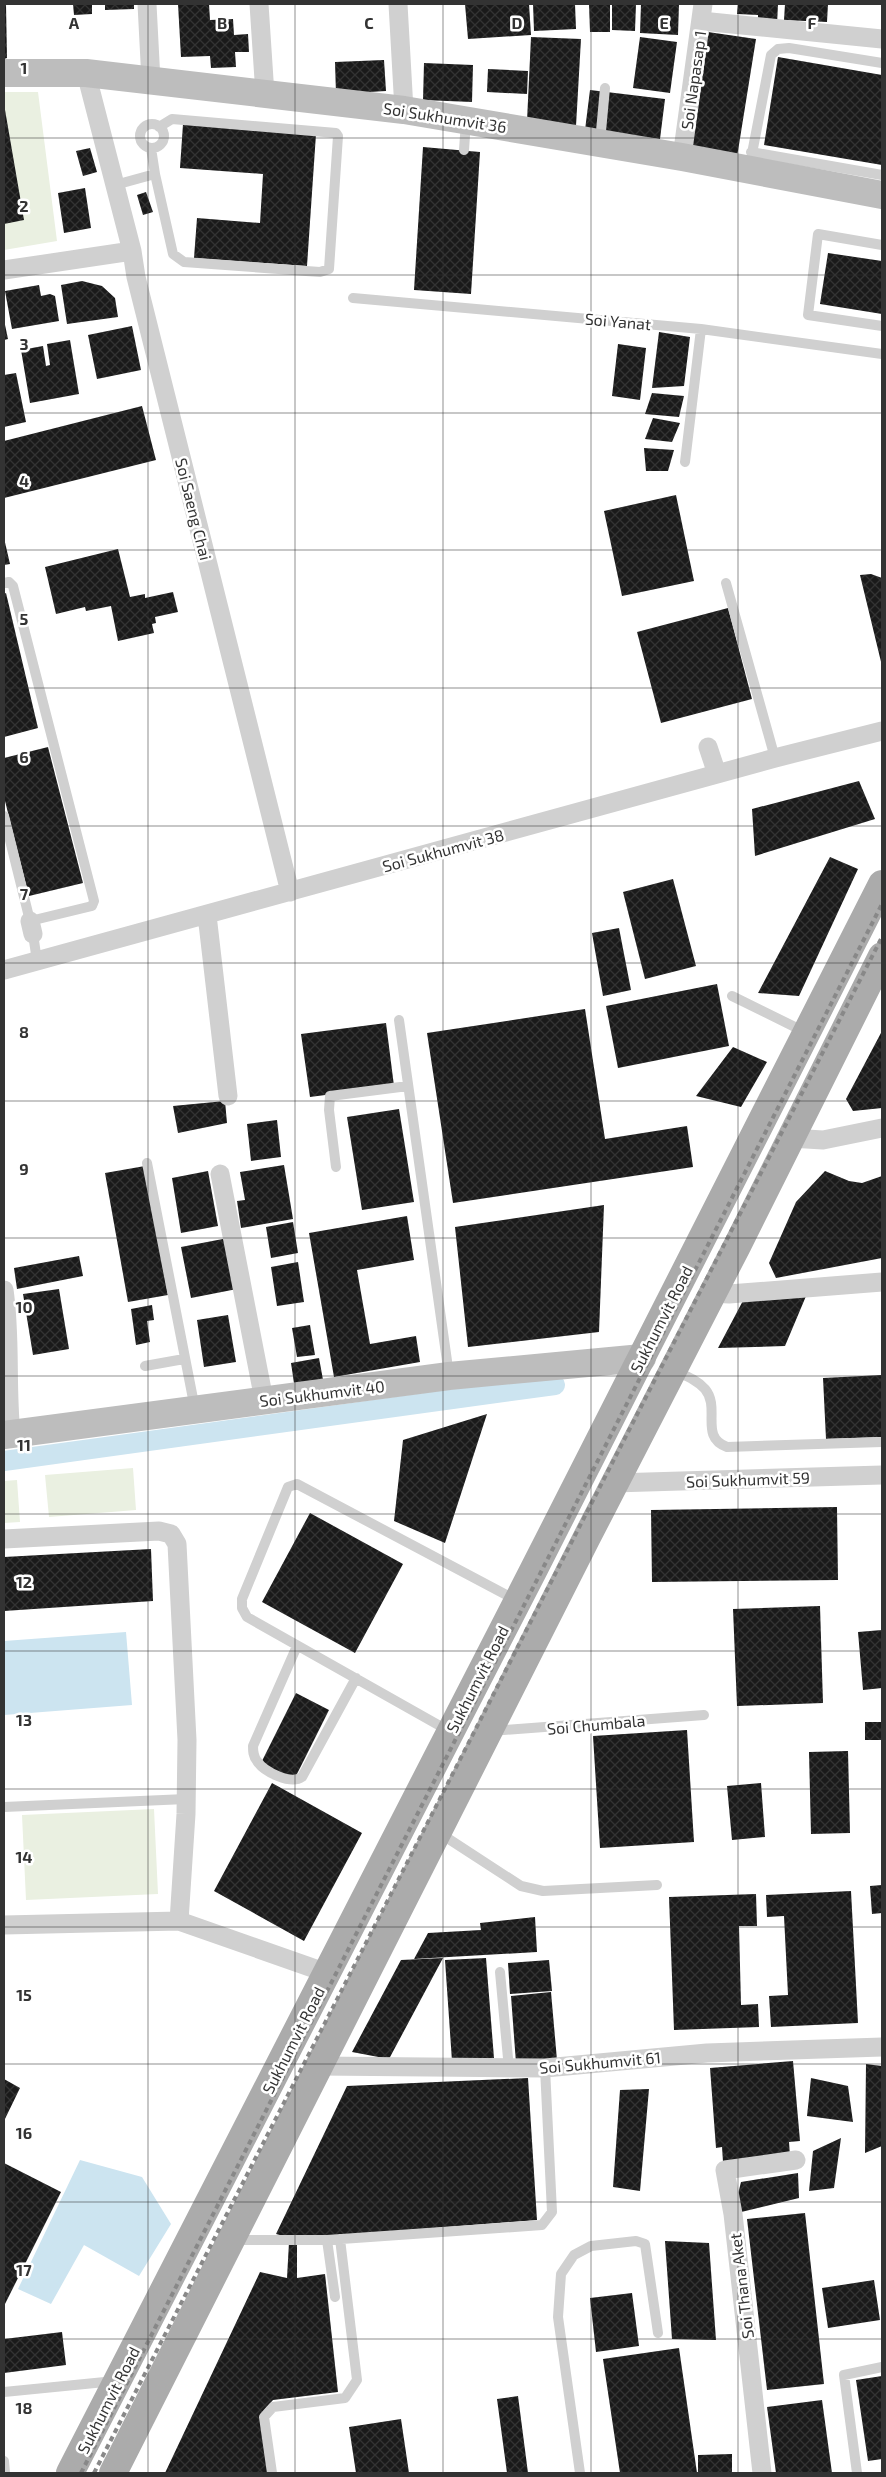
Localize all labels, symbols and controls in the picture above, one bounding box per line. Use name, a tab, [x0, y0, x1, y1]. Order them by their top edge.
text: A	[69, 13, 80, 32]
text: B	[217, 13, 227, 32]
text: C	[364, 13, 374, 32]
text: D	[512, 13, 523, 32]
text: E	[659, 13, 669, 32]
text: F	[808, 13, 817, 32]
street label: Soi Napasap 1	[677, 29, 709, 131]
text: 1	[21, 58, 27, 77]
street label: Soi Sukhumvit 36	[382, 98, 508, 136]
text: 2	[19, 196, 29, 215]
street label: Soi Yanat	[584, 309, 652, 333]
text: 3	[19, 334, 29, 353]
street label: Soi Saeng Chai	[172, 456, 216, 562]
text: 4	[19, 471, 29, 490]
text: 5	[20, 609, 29, 628]
text: 6	[19, 747, 29, 766]
street label: Soi Sukhumvit 38	[380, 825, 506, 875]
text: 7	[20, 884, 29, 903]
text: 8	[19, 1022, 29, 1041]
text: 9	[19, 1159, 29, 1178]
street label: Sukhumvit Road	[626, 1262, 696, 1376]
text: 10	[15, 1297, 33, 1316]
street label: Soi Sukhumvit 40	[258, 1376, 386, 1410]
text: 11	[17, 1435, 31, 1454]
street label: Soi Sukhumvit 59	[686, 1467, 810, 1491]
text: 12	[16, 1572, 32, 1591]
street label: Sukhumvit Road	[442, 1622, 512, 1736]
text: 13	[16, 1710, 32, 1729]
street label: Soi Chumbala	[546, 1710, 646, 1738]
text: 14	[15, 1847, 33, 1866]
street label: Sukhumvit Road	[258, 1983, 328, 2097]
text: 15	[16, 1985, 32, 2004]
street label: Soi Sukhumvit 61	[538, 2047, 662, 2077]
text: 16	[16, 2123, 32, 2142]
street label: Soi Thana Aket	[725, 2232, 757, 2340]
text: 17	[16, 2260, 32, 2279]
street label: Sukhumvit Road	[73, 2343, 143, 2457]
text: 18	[16, 2398, 32, 2417]

